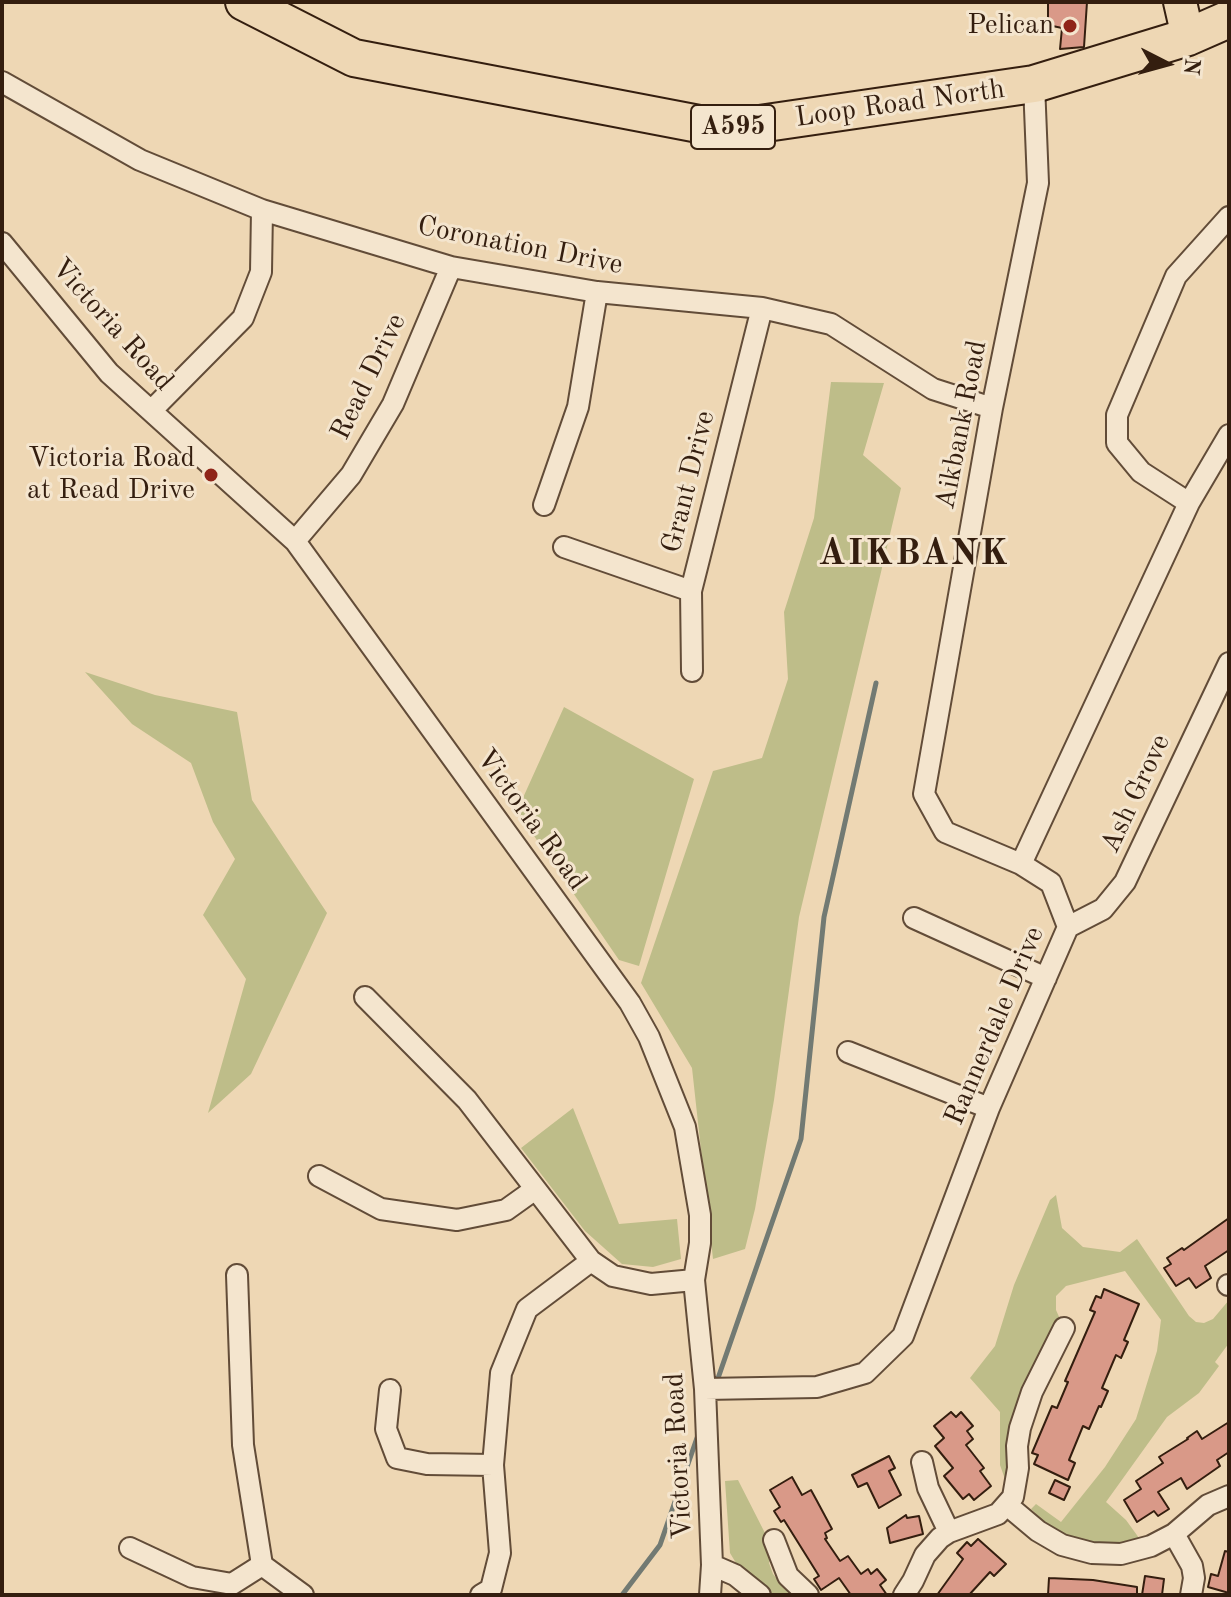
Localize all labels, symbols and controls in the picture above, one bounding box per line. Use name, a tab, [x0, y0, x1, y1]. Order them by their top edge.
place label: Pelican	[967, 9, 1054, 43]
marker: Pelican	[1061, 17, 1079, 35]
north arrow	[1127, 24, 1207, 104]
text: N	[1179, 57, 1203, 76]
street label: Loop Road North	[793, 73, 1007, 135]
road number: A595	[691, 105, 775, 149]
street label: Coronation Drive	[414, 210, 626, 282]
street label: Victoria Road	[44, 252, 180, 398]
street label: Read Drive	[324, 308, 414, 446]
street label: Aikbank Road	[929, 338, 995, 512]
street label: Grant Drive	[655, 407, 723, 557]
place label: Victoria Road at Read Drive	[27, 442, 195, 508]
marker: Victoria Road at Read Drive	[202, 466, 220, 484]
district label: AIKBANK	[818, 533, 1010, 577]
street label: Ash Grove	[1094, 729, 1178, 859]
street label: Victoria Road	[468, 743, 594, 897]
street label: Rannerdale Drive	[938, 922, 1052, 1130]
street label: Victoria Road	[658, 1372, 700, 1540]

